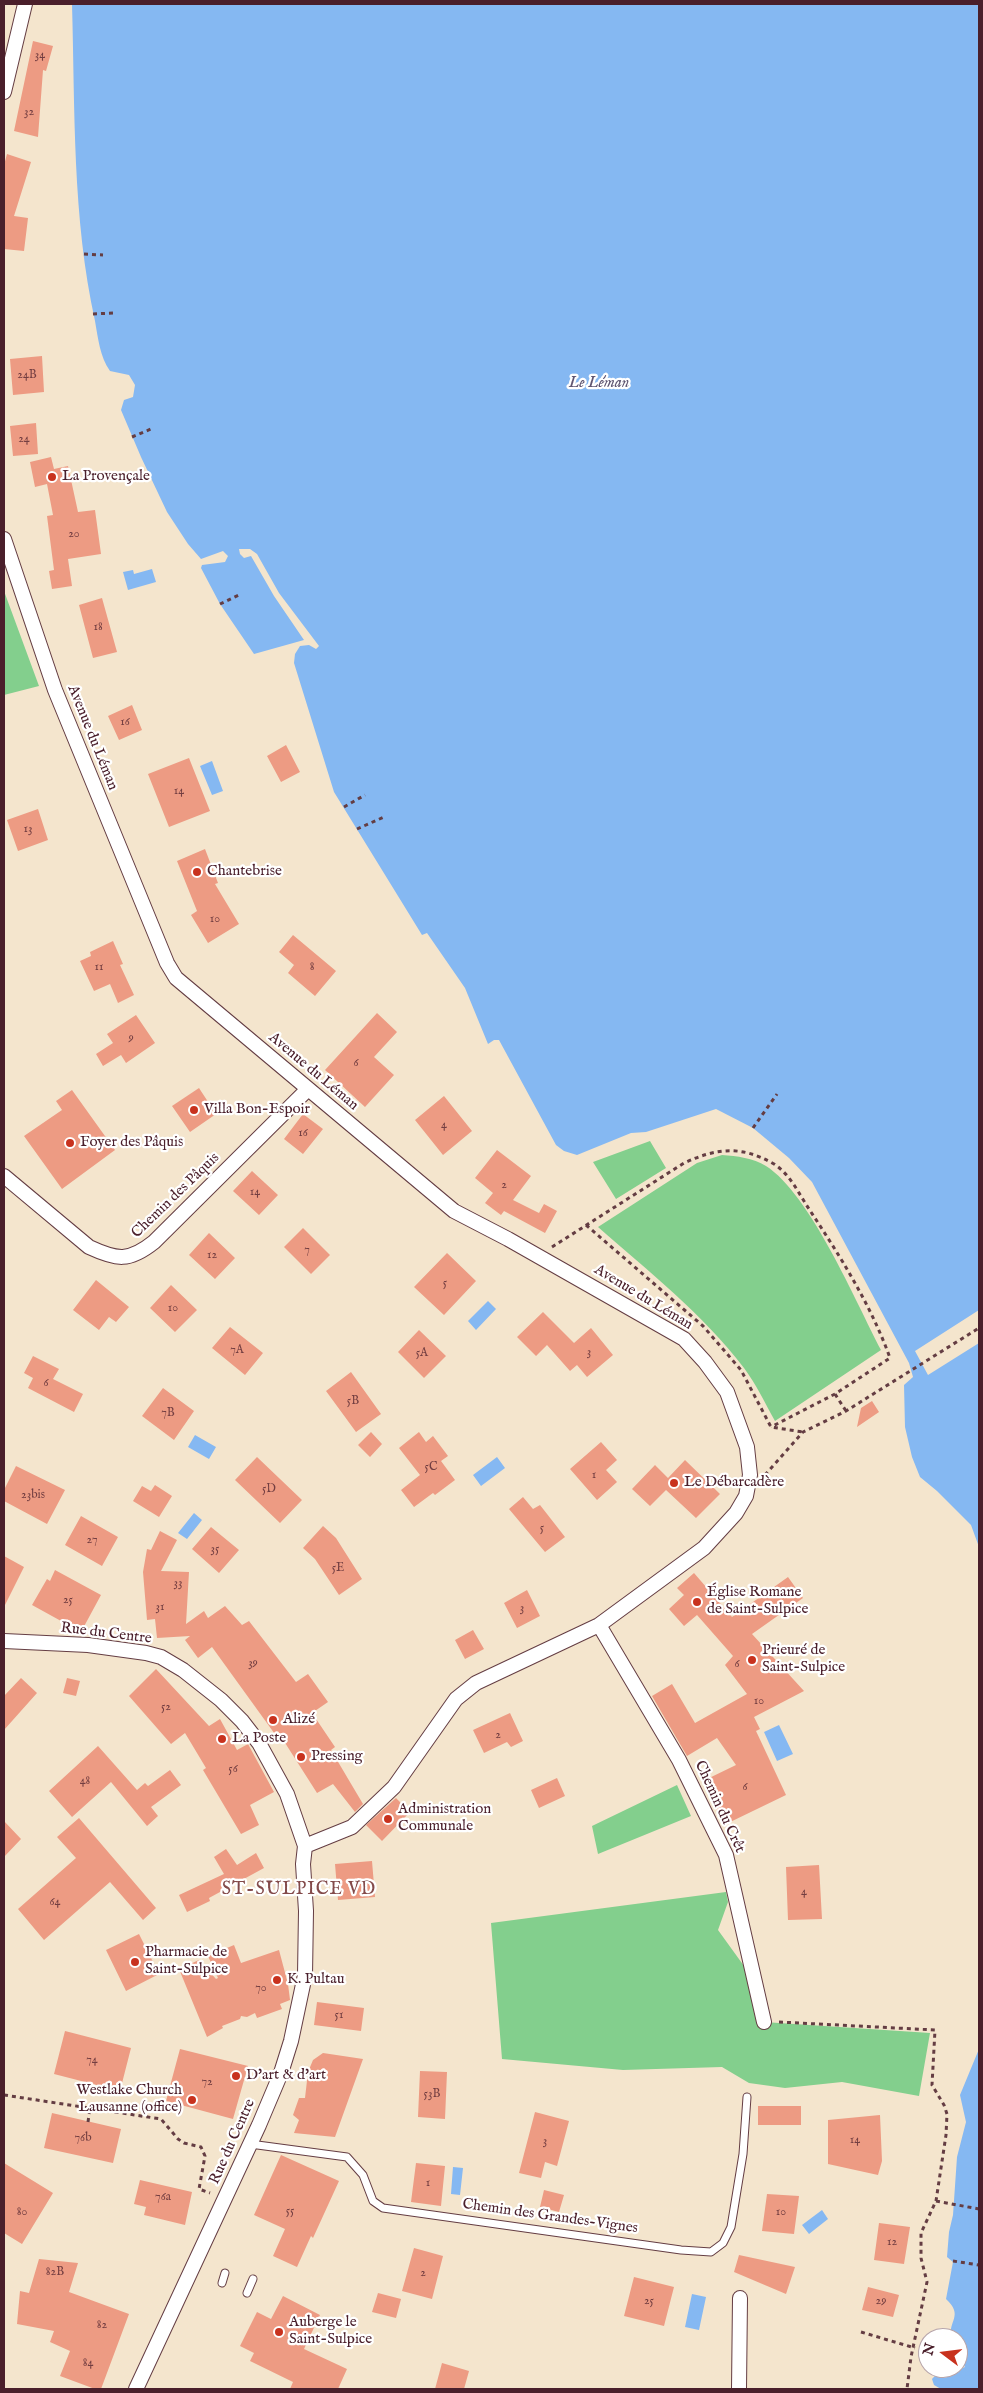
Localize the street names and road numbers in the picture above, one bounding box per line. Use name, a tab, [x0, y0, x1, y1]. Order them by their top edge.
street label: Avenue du Léman	[63, 683, 121, 793]
street label: Avenue du Léman	[264, 1029, 362, 1115]
street label: Chemin des Pâquis	[128, 1149, 224, 1243]
street label: Avenue du Léman	[590, 1261, 696, 1335]
street label: Rue du Centre	[60, 1619, 152, 1649]
street label: Chemin du Crêt	[690, 1758, 748, 1856]
street label: Rue du Centre	[206, 2097, 260, 2187]
street label: Chemin des Grandes-Vignes	[461, 2196, 639, 2238]

